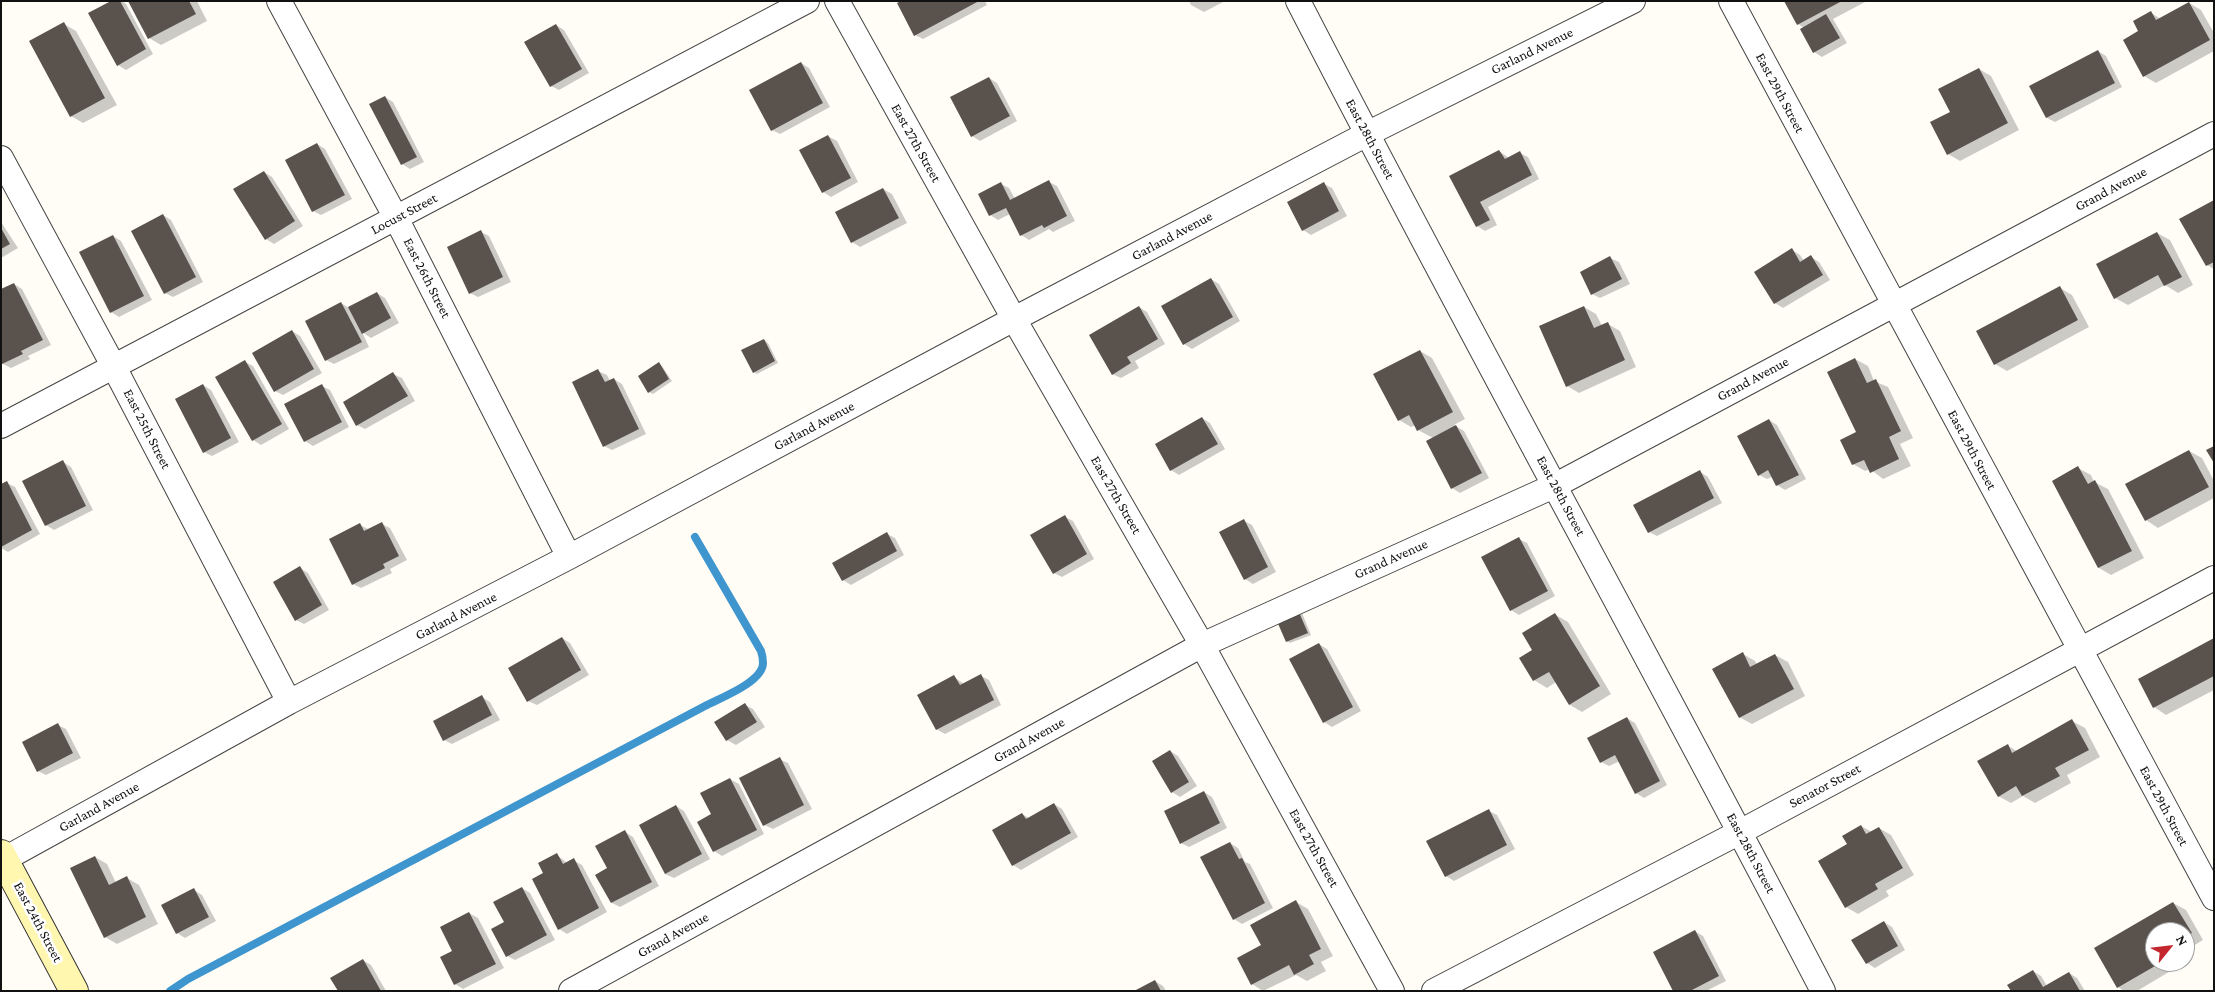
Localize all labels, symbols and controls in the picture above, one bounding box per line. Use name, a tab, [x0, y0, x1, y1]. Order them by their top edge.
street label: Garland Avenue	[1488, 24, 1576, 78]
street label: East 29th Street	[1752, 50, 1808, 136]
street label: East 28th Street	[1342, 96, 1398, 182]
street label: East 27th Street	[887, 101, 945, 185]
street label: Grand Avenue	[2072, 163, 2150, 215]
street label: Locust Street	[368, 190, 440, 238]
street label: Garland Avenue	[1129, 208, 1215, 264]
street label: East 26th Street	[400, 235, 454, 321]
street label: Grand Avenue	[1714, 353, 1792, 405]
street label: East 25th Street	[120, 386, 174, 472]
street label: Garland Avenue	[771, 398, 857, 454]
street label: East 29th Street	[1944, 407, 2000, 493]
street label: East 27th Street	[1087, 453, 1145, 537]
street label: East 28th Street	[1533, 453, 1589, 539]
street label: Grand Avenue	[1352, 535, 1430, 583]
street label: Garland Avenue	[412, 588, 500, 644]
street label: Grand Avenue	[990, 714, 1068, 766]
street label: Senator Street	[1786, 760, 1864, 812]
street label: East 29th Street	[2136, 763, 2192, 849]
street label: Garland Avenue	[56, 778, 142, 836]
street label: East 27th Street	[1285, 806, 1343, 890]
street label: East 28th Street	[1723, 810, 1779, 896]
street label: East 24th Street	[10, 879, 66, 965]
street label: Grand Avenue	[634, 909, 712, 961]
north arrow	[2145, 922, 2195, 972]
text: N	[2173, 932, 2192, 948]

